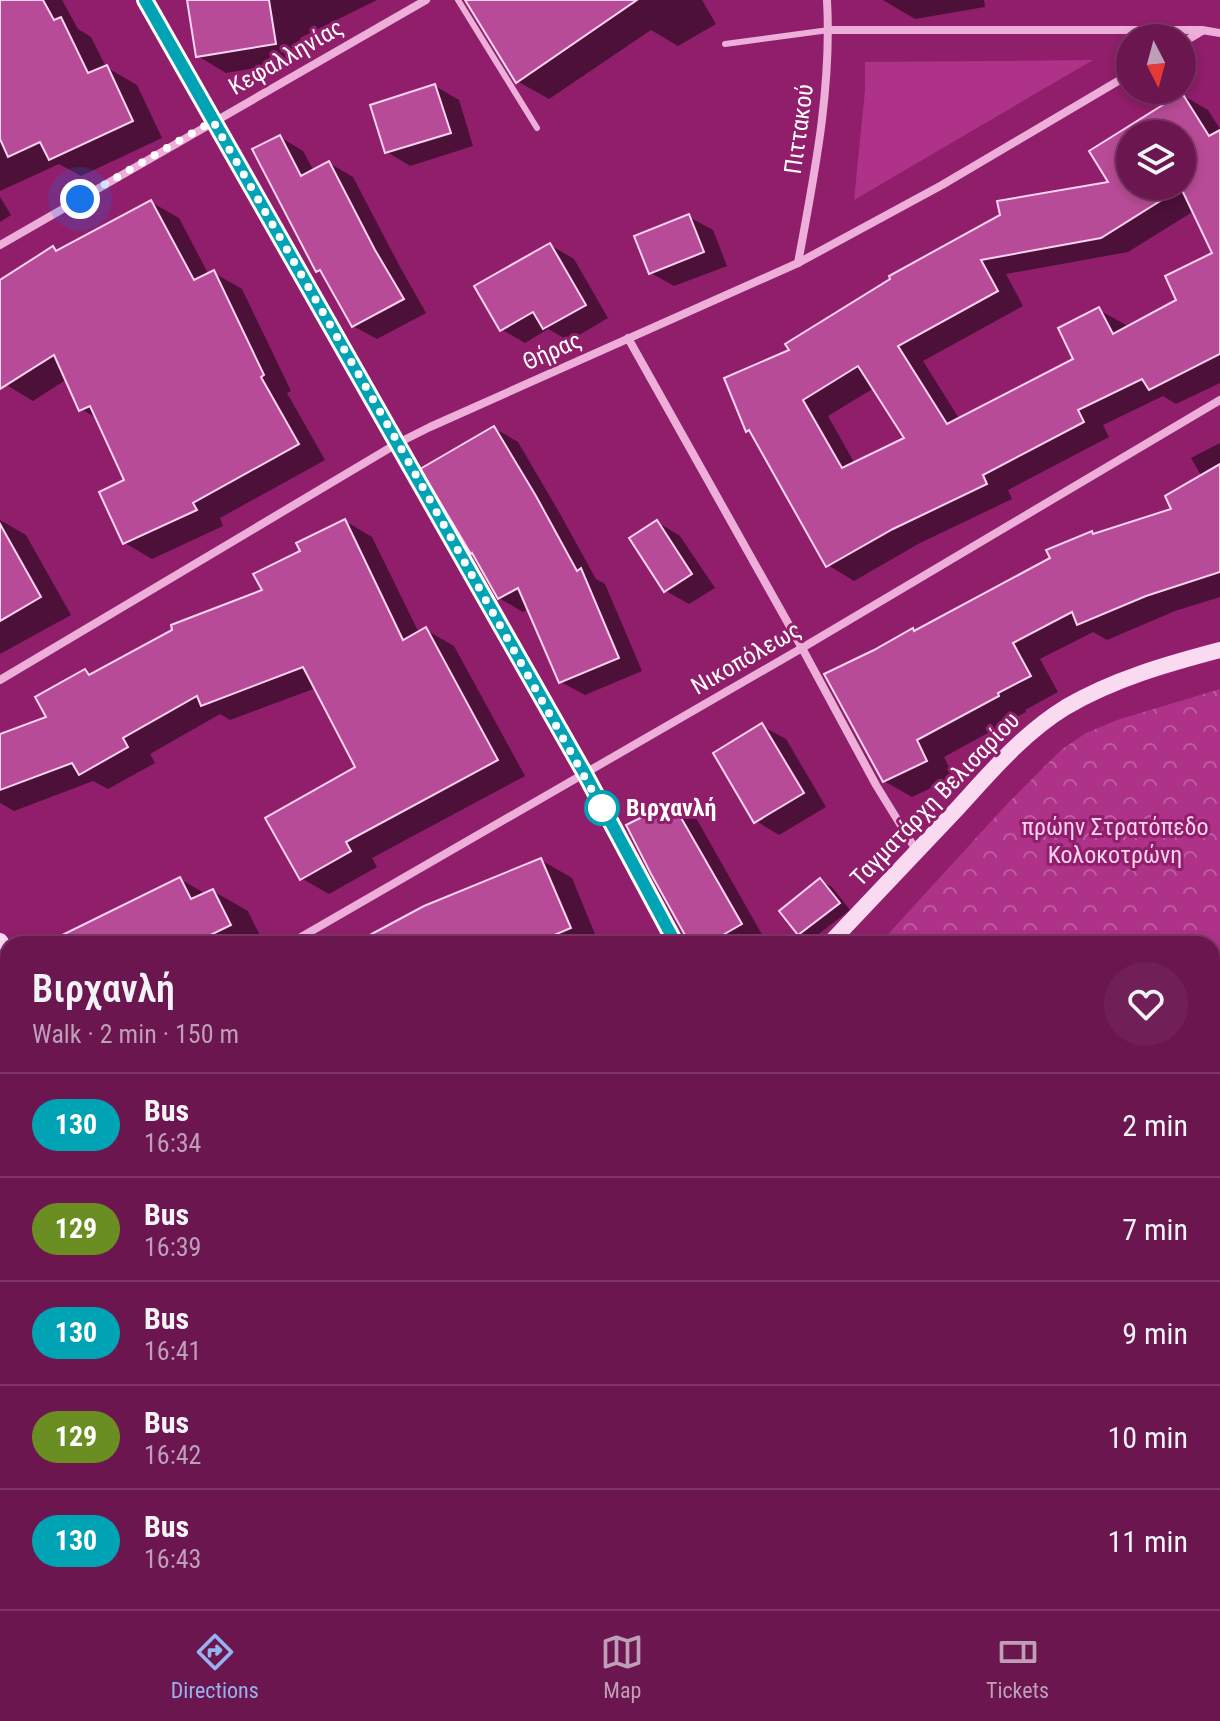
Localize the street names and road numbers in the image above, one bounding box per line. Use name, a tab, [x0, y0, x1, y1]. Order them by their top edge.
street label: Κεφαλληνίας	[224, 13, 348, 101]
street label: Πιττακού	[779, 82, 819, 176]
street label: Θήρας	[518, 326, 586, 376]
street label: Νικοπόλεως	[686, 615, 806, 701]
street label: Ταγματάρχη Βελισαρίου	[845, 706, 1025, 892]

